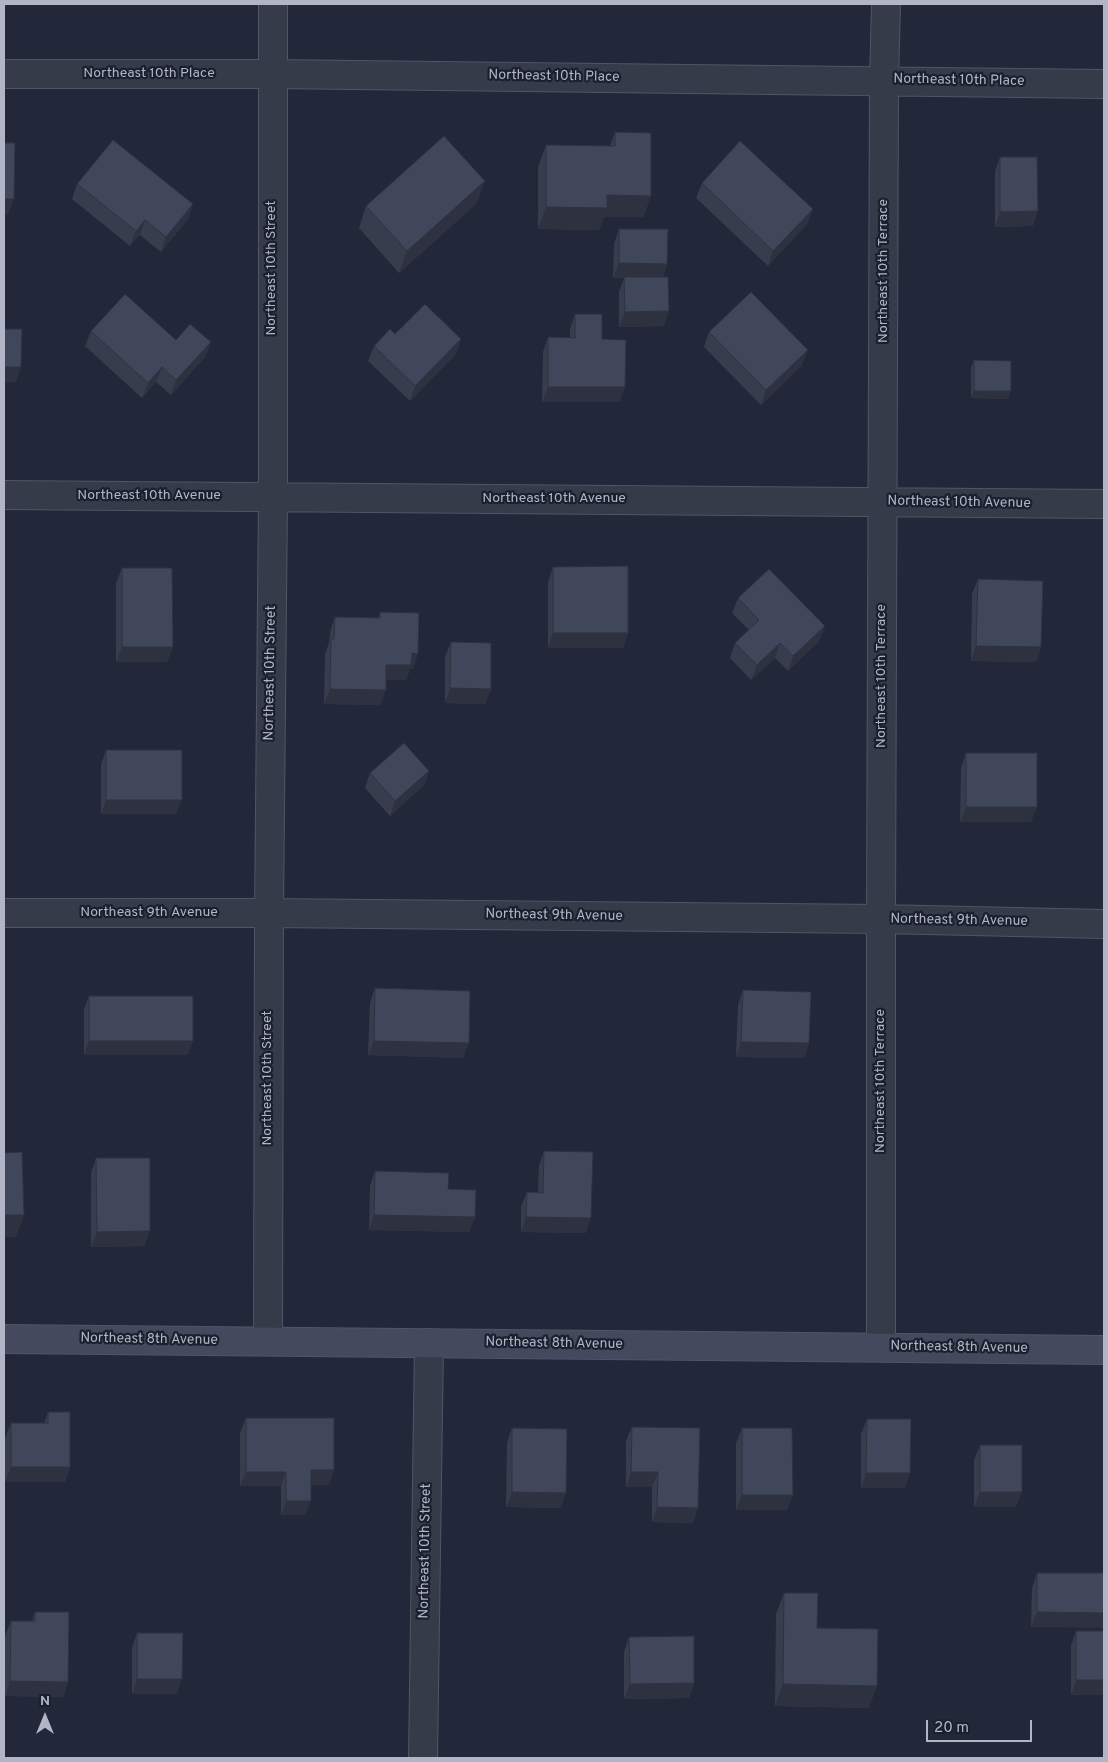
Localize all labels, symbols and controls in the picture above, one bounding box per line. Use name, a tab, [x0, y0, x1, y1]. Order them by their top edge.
street label: Northeast 10th Place	[83, 66, 215, 82]
street label: Northeast 10th Place	[488, 67, 620, 87]
street label: Northeast 10th Place	[893, 71, 1025, 91]
street label: Northeast 10th Terrace	[876, 199, 892, 343]
street label: Northeast 10th Street	[264, 200, 280, 336]
street label: Northeast 10th Avenue	[77, 488, 221, 504]
street label: Northeast 10th Avenue	[482, 491, 626, 507]
street label: Northeast 10th Avenue	[887, 493, 1031, 513]
street label: Northeast 10th Terrace	[874, 604, 890, 748]
street label: Northeast 10th Street	[261, 605, 281, 741]
street label: Northeast 9th Avenue	[80, 905, 218, 921]
street label: Northeast 9th Avenue	[485, 906, 623, 926]
street label: Northeast 9th Avenue	[890, 911, 1028, 931]
street label: Northeast 10th Terrace	[873, 1009, 889, 1153]
street label: Northeast 10th Street	[260, 1010, 276, 1146]
street label: Northeast 8th Avenue	[80, 1330, 218, 1350]
street label: Northeast 8th Avenue	[485, 1334, 623, 1354]
street label: Northeast 8th Avenue	[890, 1338, 1028, 1358]
street label: Northeast 10th Street	[416, 1483, 436, 1619]
north arrow	[20, 1692, 70, 1742]
text: N	[40, 1693, 50, 1710]
scale bar	[928, 1710, 1034, 1742]
text: 20 m	[934, 1719, 969, 1738]

